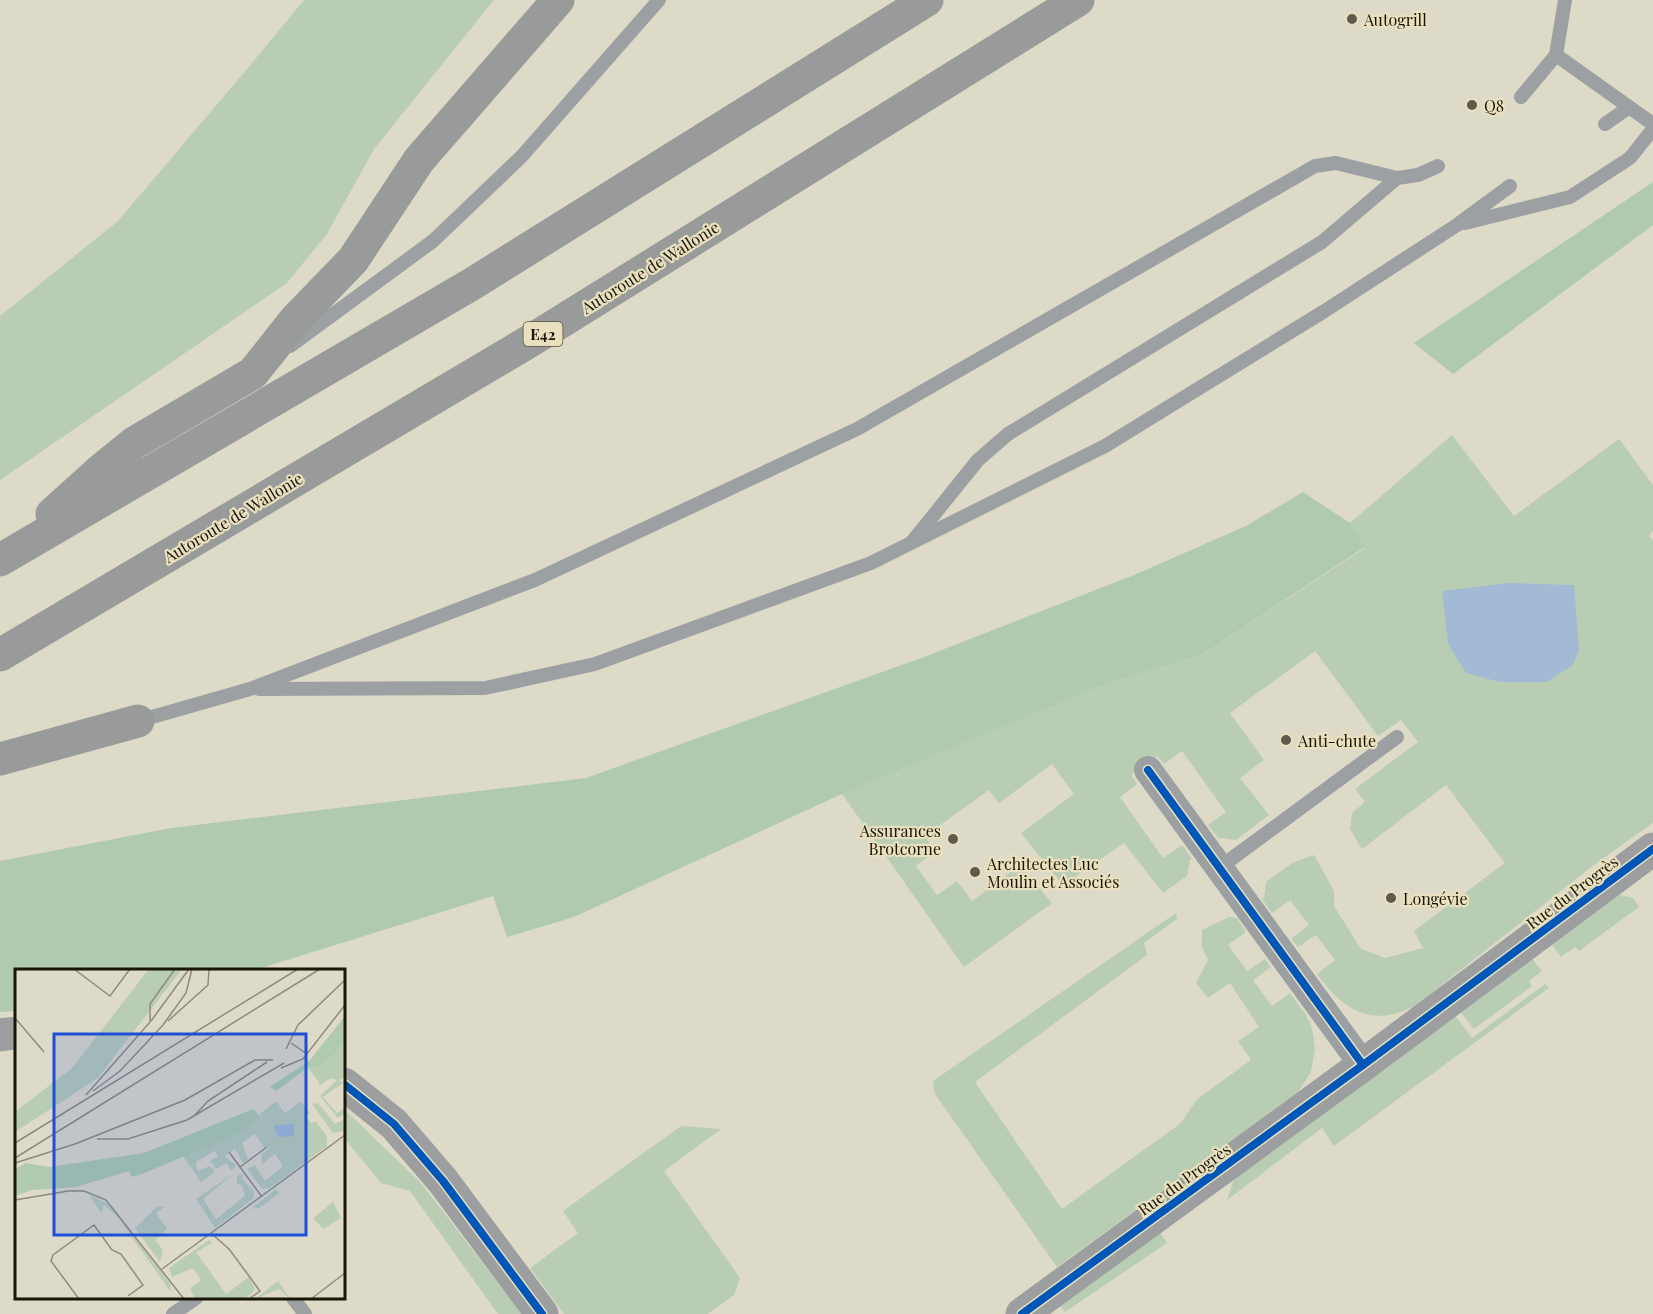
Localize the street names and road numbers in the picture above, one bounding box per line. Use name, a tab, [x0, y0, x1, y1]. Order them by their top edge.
street label: Autoroute de Wallonie	[576, 216, 723, 318]
road number: E42	[524, 322, 562, 346]
street label: Autoroute de Wallonie	[159, 467, 306, 567]
street label: Rue du Progrès	[1522, 851, 1622, 933]
street label: Rue du Progrès	[1133, 1138, 1235, 1220]

